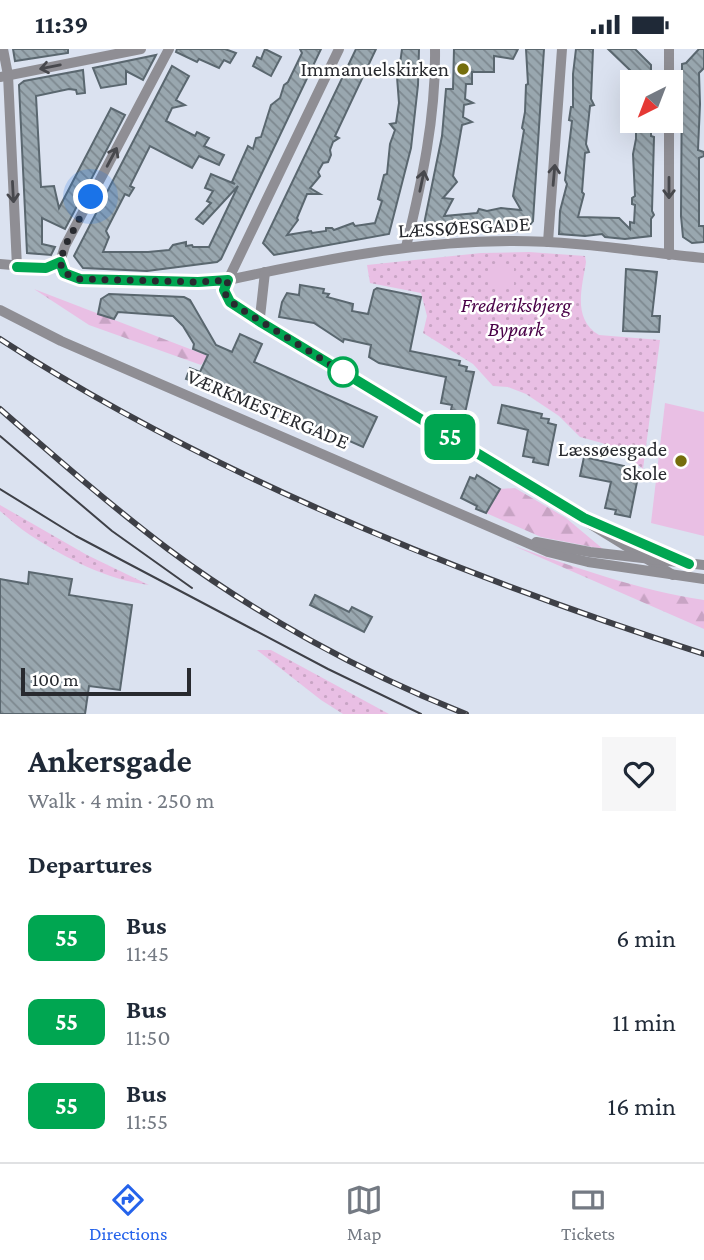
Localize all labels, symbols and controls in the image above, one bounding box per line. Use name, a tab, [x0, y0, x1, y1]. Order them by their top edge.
text: 11:39	[35, 10, 89, 39]
place label: Immanuelskirken	[301, 57, 449, 81]
one-way arrow	[39, 61, 62, 74]
marker: Immanuelskirken	[455, 61, 471, 77]
north arrow	[620, 70, 682, 133]
map controls	[620, 70, 683, 133]
one-way arrow	[106, 147, 120, 168]
one-way arrow	[548, 164, 561, 186]
one-way arrow	[416, 170, 429, 193]
one-way arrow	[662, 176, 676, 199]
your location	[73, 179, 108, 214]
one-way arrow	[7, 181, 20, 204]
street label: LÆSSØESGADE	[397, 212, 531, 242]
park label: Frederiksbjerg Bypark	[461, 293, 572, 341]
unlabelled marker	[328, 357, 358, 387]
street label: VÆRKMESTERGADE	[183, 364, 353, 454]
line badge: 55	[419, 414, 482, 460]
text: 55	[438, 423, 462, 450]
place label: Læssøesgade Skole	[558, 437, 667, 485]
marker: Læssøesgade Skole	[673, 453, 689, 469]
scale bar	[21, 665, 191, 697]
text: 100 m	[32, 669, 79, 690]
button: heart	[602, 737, 676, 811]
text: Ankersgade	[28, 742, 192, 779]
text: Walk · 4 min · 250 m	[28, 787, 215, 813]
text: Departures	[28, 850, 152, 879]
text: Bus	[126, 911, 167, 940]
text: 55	[55, 924, 78, 951]
text: 6 min	[616, 924, 676, 953]
text: 11:45	[126, 940, 169, 966]
text: Bus	[126, 995, 167, 1024]
text: 55	[55, 1008, 78, 1035]
text: 11 min	[612, 1008, 676, 1037]
text: 11:50	[126, 1024, 170, 1050]
text: Bus	[126, 1079, 167, 1108]
text: 55	[55, 1092, 78, 1119]
text: 16 min	[608, 1092, 676, 1121]
text: 11:55	[126, 1108, 168, 1134]
tab: Directions	[89, 1181, 167, 1244]
tab: Map	[345, 1181, 383, 1244]
tab: Tickets	[561, 1181, 615, 1244]

